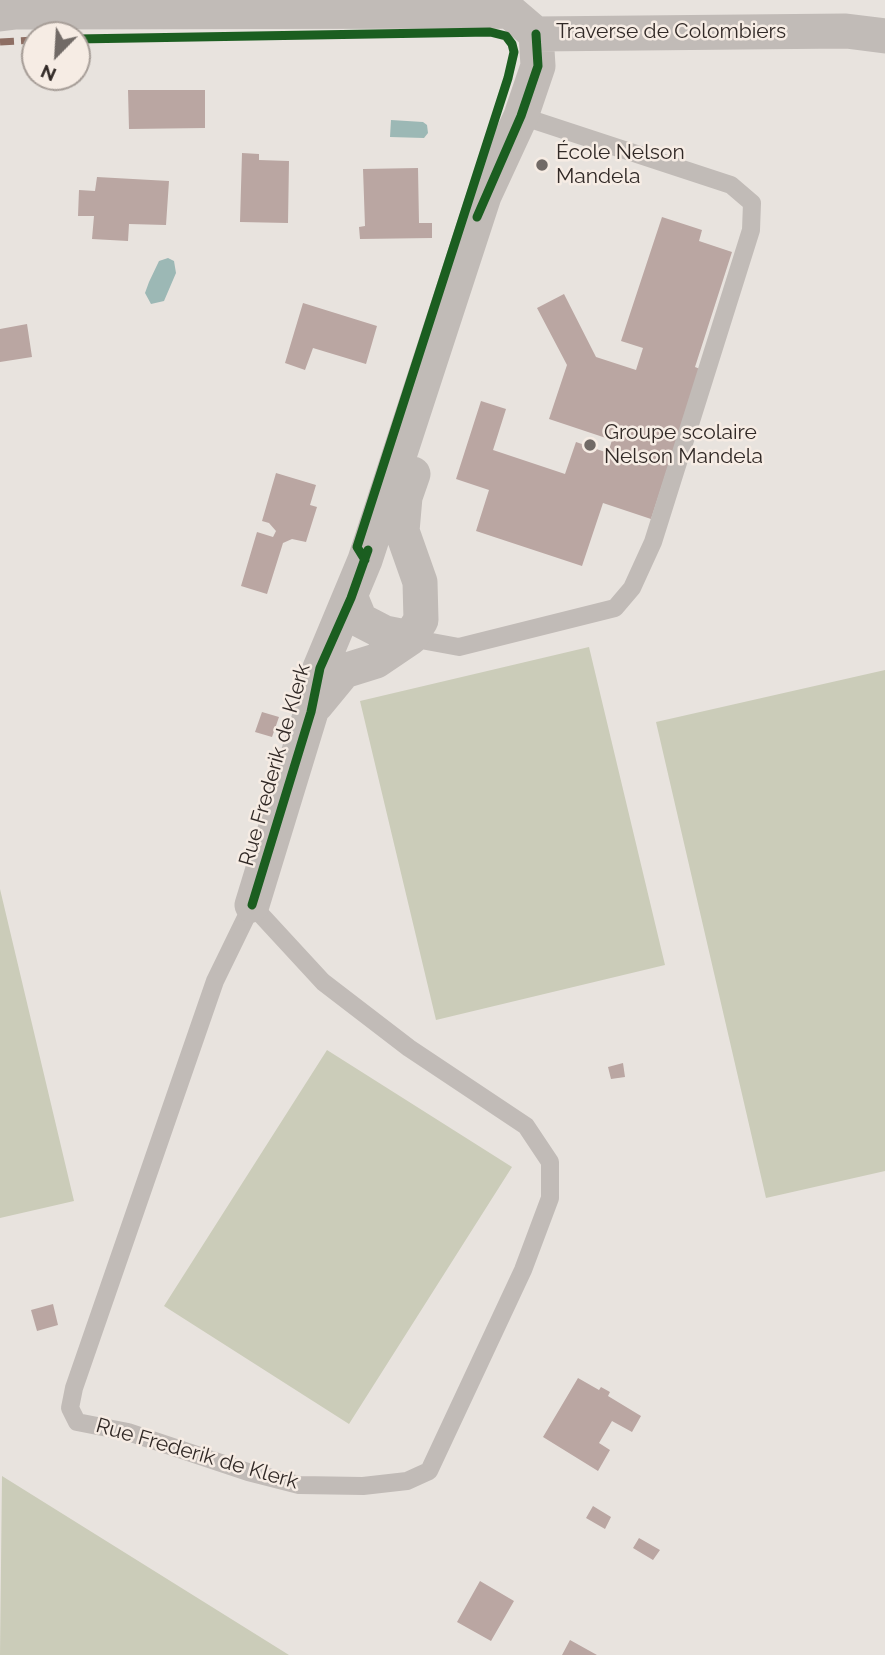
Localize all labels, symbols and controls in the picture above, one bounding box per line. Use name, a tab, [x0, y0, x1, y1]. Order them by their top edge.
street label: Traverse de Colombiers	[556, 19, 786, 45]
north arrow	[21, 21, 91, 91]
text: N	[37, 60, 59, 86]
place label: École Nelson Mandela	[556, 140, 685, 190]
marker: École Nelson Mandela	[534, 157, 550, 173]
place label: Groupe scolaire Nelson Mandela	[604, 420, 763, 470]
marker: Groupe scolaire Nelson Mandela	[582, 437, 598, 453]
street label: Rue Frederik de Klerk	[234, 661, 316, 869]
street label: Rue Frederik de Klerk	[93, 1413, 301, 1495]

